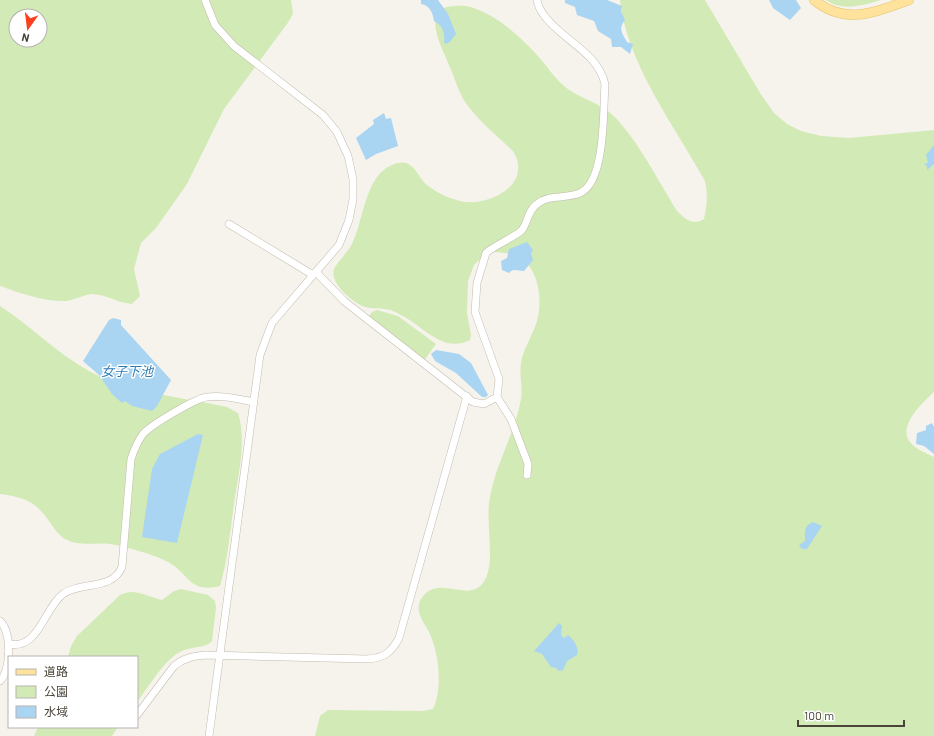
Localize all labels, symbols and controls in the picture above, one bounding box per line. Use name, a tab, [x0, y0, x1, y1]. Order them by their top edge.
north arrow	[8, 8, 48, 48]
text: N	[20, 31, 31, 45]
water label: 女子下池	[101, 363, 155, 379]
legend	[8, 656, 138, 728]
text: 道路	[44, 664, 68, 678]
text: 公園	[44, 684, 68, 698]
scale bar	[798, 702, 904, 728]
text: 水域	[44, 704, 68, 718]
text: 100 m	[804, 708, 834, 722]

